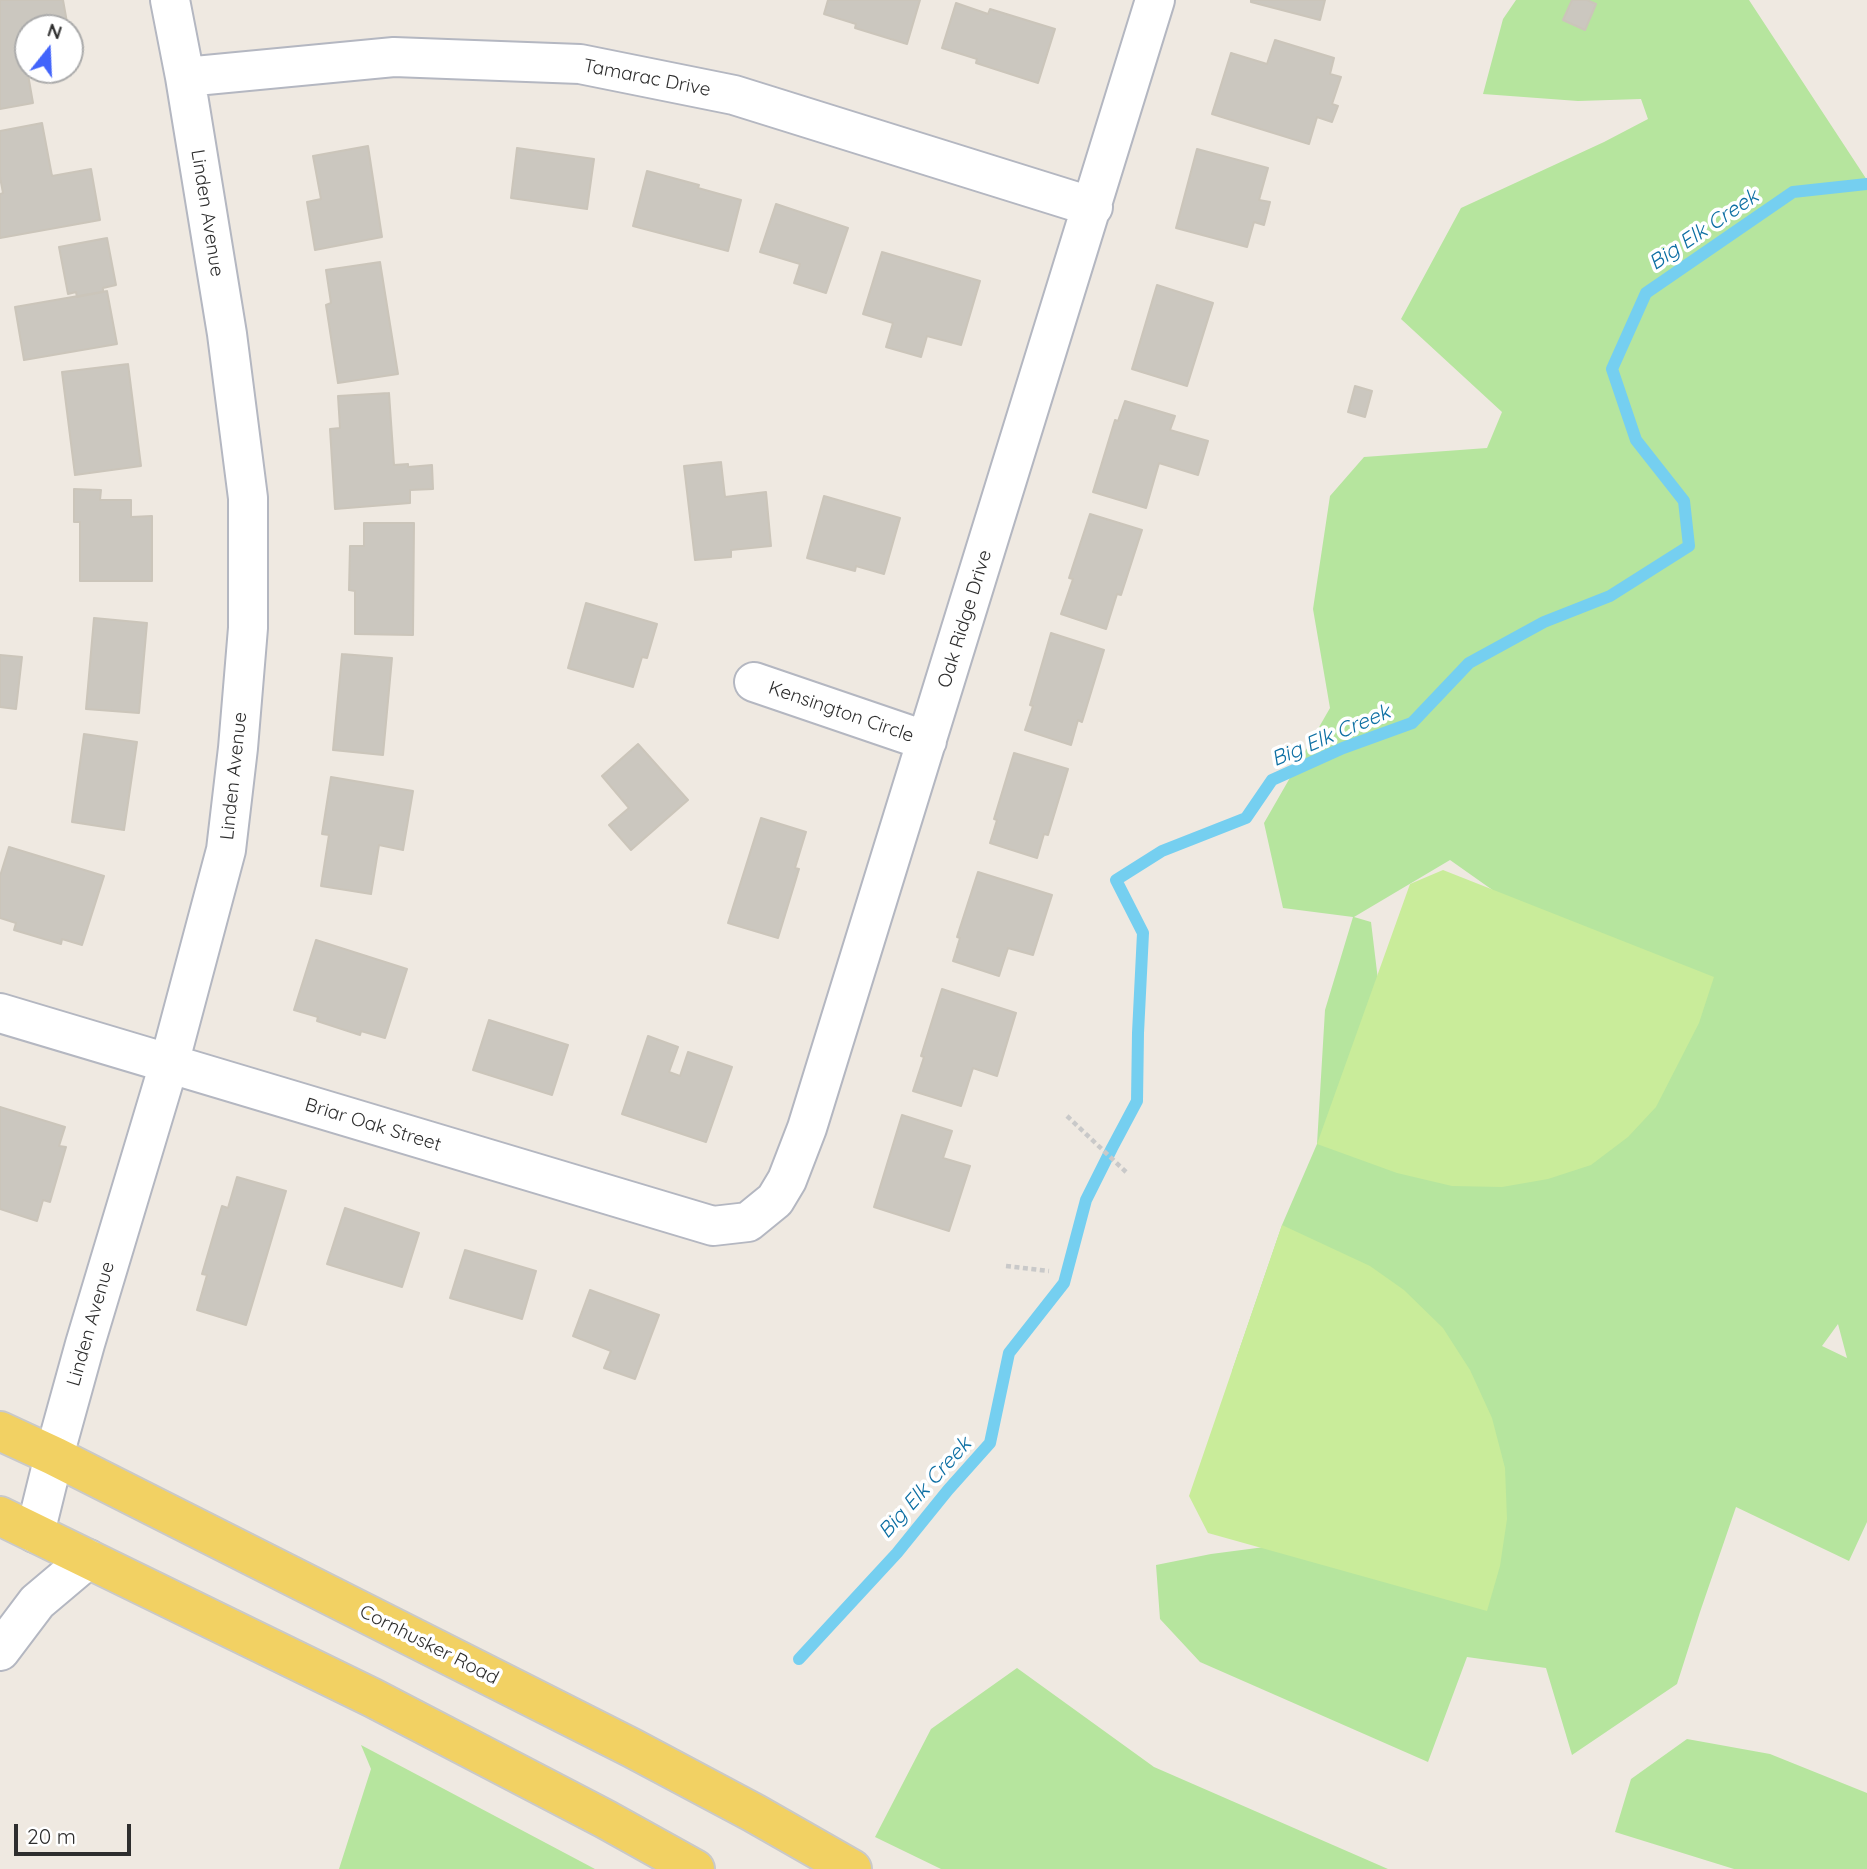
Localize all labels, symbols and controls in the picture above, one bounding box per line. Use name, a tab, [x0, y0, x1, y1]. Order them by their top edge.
north arrow	[14, 14, 84, 84]
text: N	[45, 17, 65, 45]
street label: Tamarac Drive	[581, 54, 713, 102]
street label: Linden Avenue	[186, 148, 228, 278]
water label: Big Elk Creek	[1644, 184, 1764, 276]
street label: Oak Ridge Drive	[933, 547, 997, 691]
street label: Kensington Circle	[765, 676, 917, 748]
water label: Big Elk Creek	[1268, 700, 1394, 772]
street label: Linden Avenue	[216, 711, 252, 841]
street label: Briar Oak Street	[302, 1093, 444, 1157]
street label: Linden Avenue	[62, 1259, 120, 1389]
water label: Big Elk Creek	[873, 1432, 977, 1544]
street label: Cornhusker Road	[356, 1600, 502, 1690]
scale bar	[18, 1810, 135, 1854]
text: 20 m	[27, 1823, 76, 1849]

